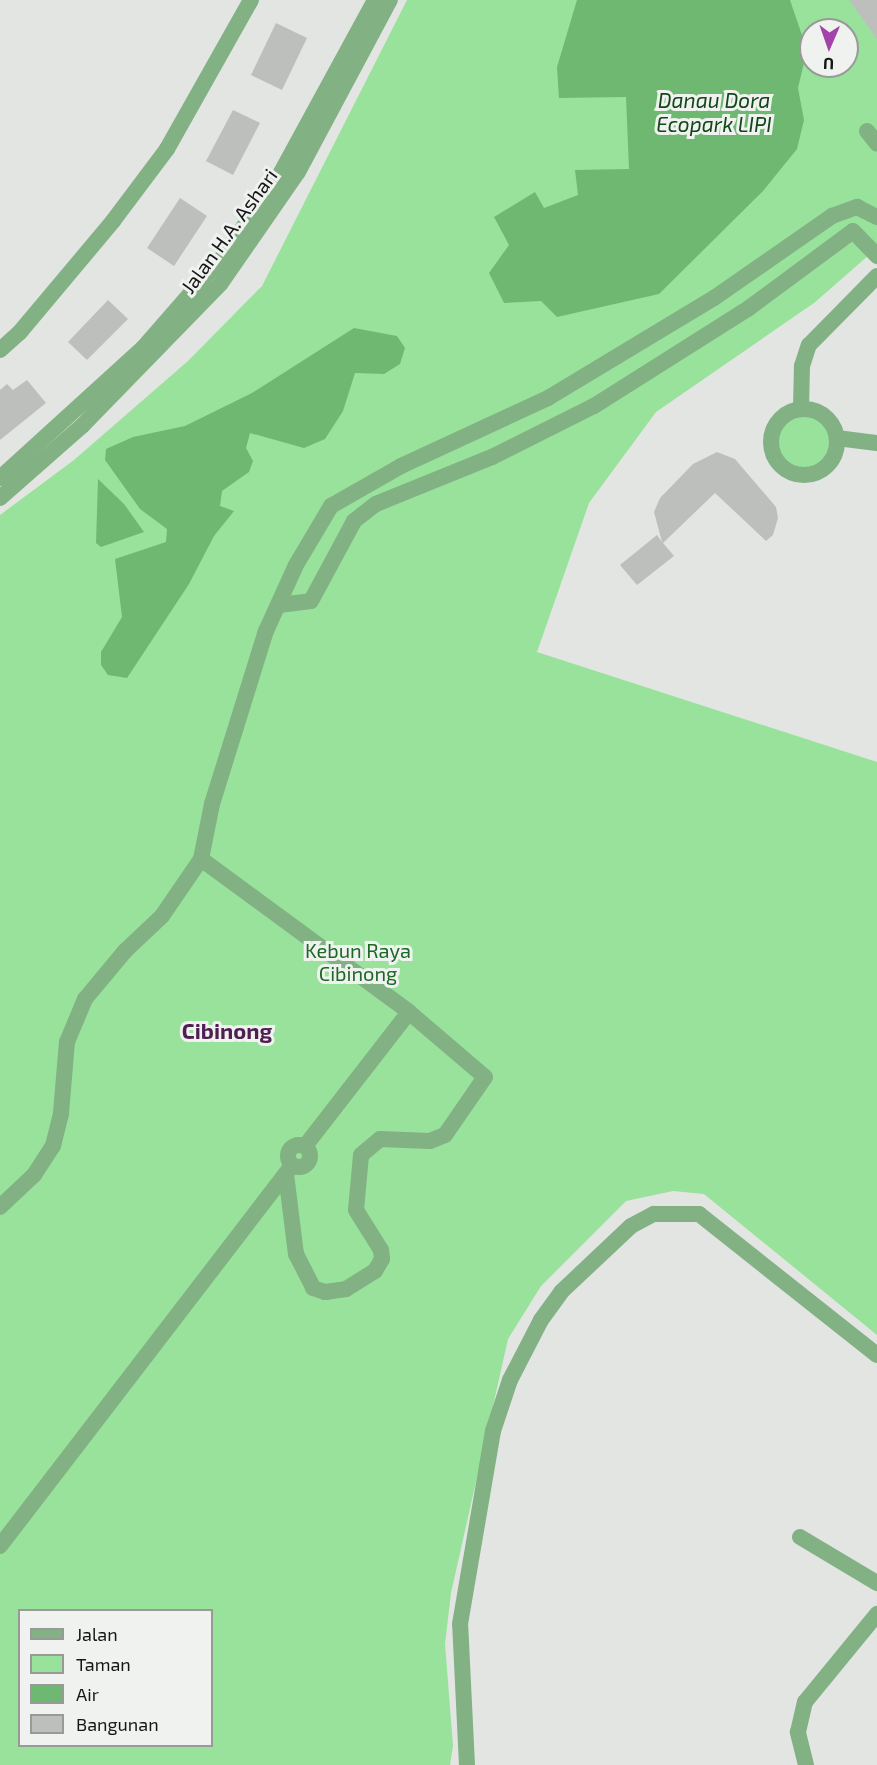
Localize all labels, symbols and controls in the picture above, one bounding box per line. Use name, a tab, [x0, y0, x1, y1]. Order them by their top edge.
north arrow	[799, 18, 859, 78]
text: U	[823, 55, 834, 74]
water label: Danau Dora Ecopark LIPI	[656, 87, 772, 137]
street label: Jalan H.A. Ashari	[176, 164, 282, 298]
park label: Kebun Raya Cibinong	[305, 939, 411, 986]
district label: Cibinong	[182, 1018, 272, 1044]
legend	[18, 1609, 213, 1747]
text: Jalan	[76, 1623, 118, 1645]
text: Taman	[76, 1653, 131, 1675]
text: Air	[76, 1683, 99, 1705]
text: Bangunan	[76, 1713, 159, 1735]

